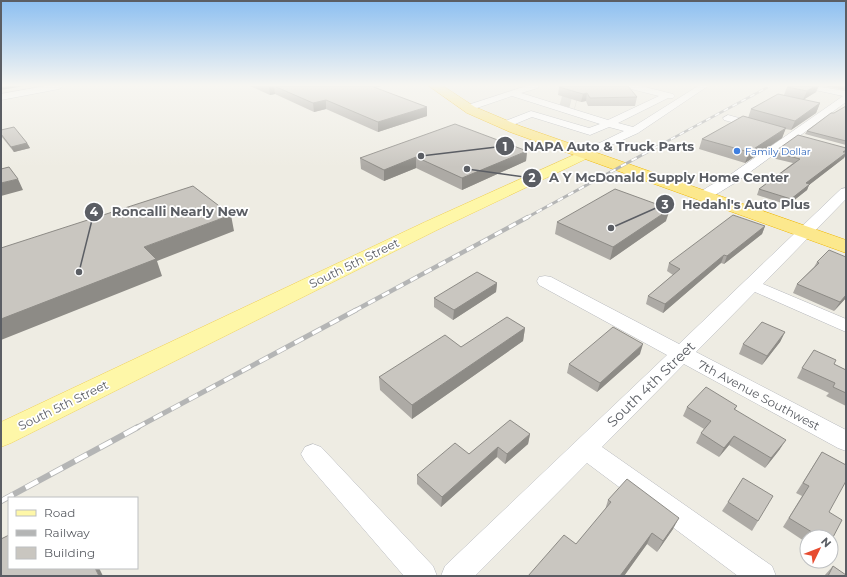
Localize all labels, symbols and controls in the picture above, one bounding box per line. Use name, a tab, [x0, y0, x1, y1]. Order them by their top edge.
callout: NAPA Auto & Truck Parts	[495, 134, 702, 159]
text: NAPA Auto & Truck Parts	[524, 138, 694, 154]
text: 1	[503, 139, 507, 154]
place label: Family Dollar	[745, 145, 811, 158]
marker: Family Dollar	[732, 146, 742, 156]
callout: A Y McDonald Supply Home Center	[522, 165, 797, 190]
text: A Y McDonald Supply Home Center	[548, 169, 789, 185]
text: 2	[528, 170, 536, 185]
callout: Hedahl's Auto Plus	[655, 192, 818, 217]
text: Hedahl's Auto Plus	[682, 196, 810, 212]
text: 3	[660, 197, 669, 212]
callout: Roncalli Nearly New	[84, 199, 256, 224]
text: Roncalli Nearly New	[112, 203, 249, 219]
text: 4	[90, 204, 99, 219]
street label: South 5th Street	[307, 235, 402, 291]
street label: South 4th Street	[603, 337, 699, 431]
street label: 7th Avenue Southwest	[696, 357, 823, 434]
street label: South 5th Street	[16, 377, 111, 433]
legend	[8, 497, 138, 569]
text: Road	[44, 505, 75, 520]
text: Railway	[44, 525, 90, 540]
north arrow	[799, 529, 839, 569]
text: N	[818, 534, 834, 550]
text: Building	[44, 545, 95, 560]

